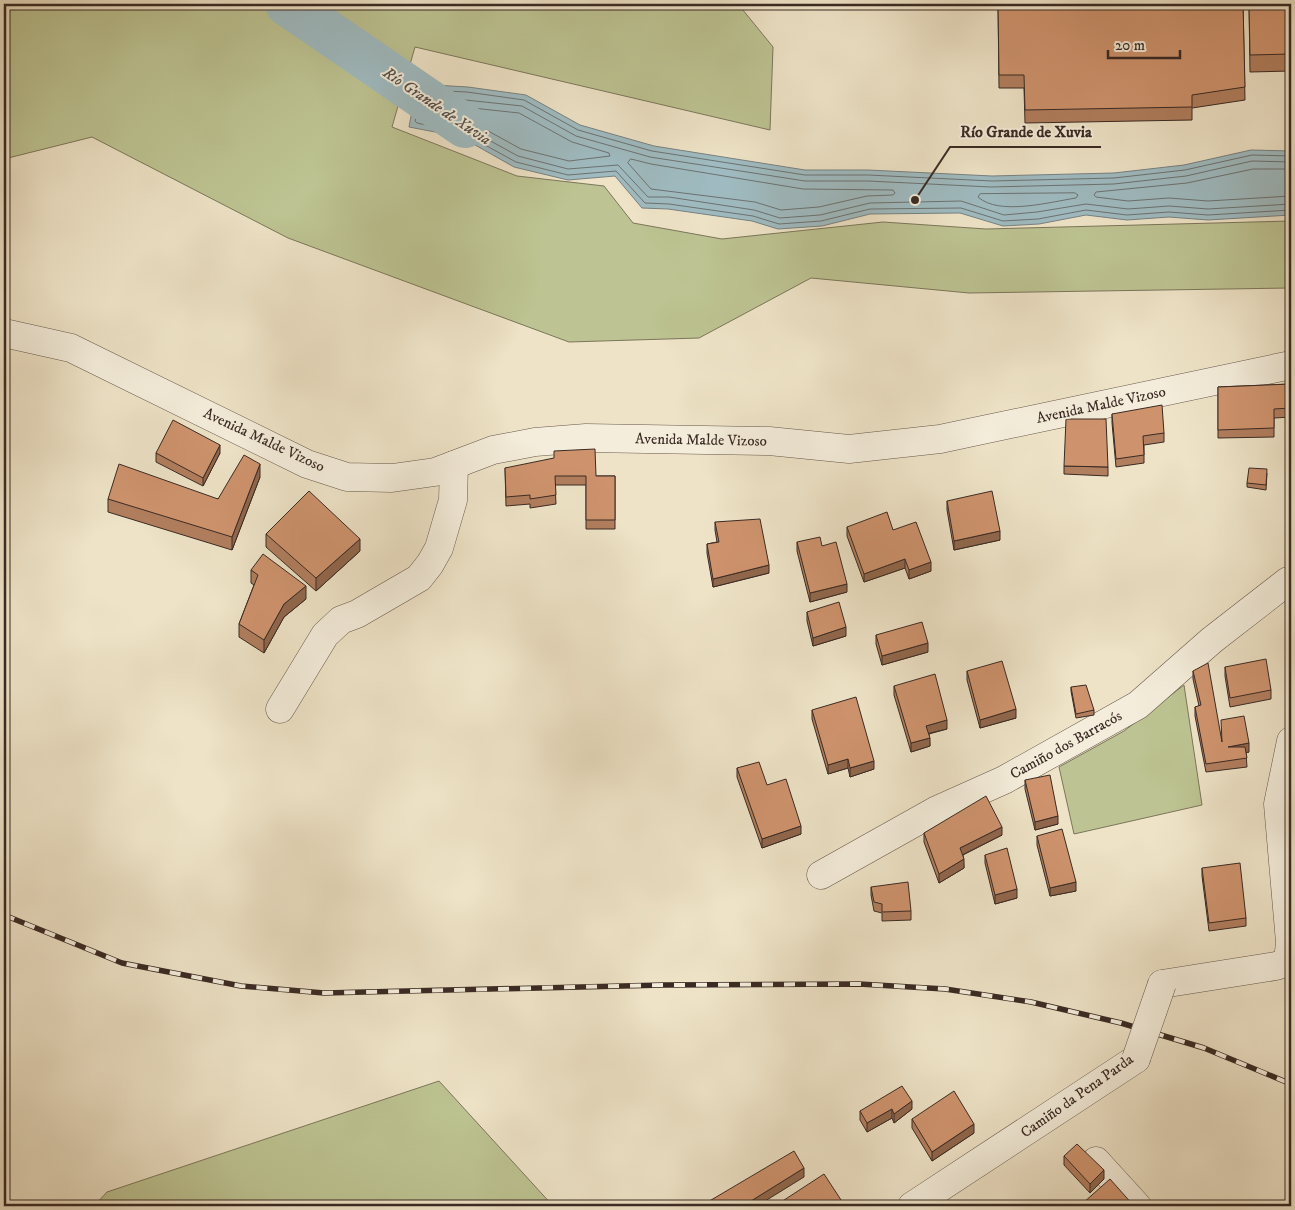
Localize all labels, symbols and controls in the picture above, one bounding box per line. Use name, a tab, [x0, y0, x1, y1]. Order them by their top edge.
scale bar	[1108, 28, 1180, 60]
text: 20 m	[1115, 36, 1145, 55]
water label: Río Grande de Xuvia	[378, 62, 495, 150]
callout: Río Grande de Xuvia	[950, 116, 1101, 147]
text: Río Grande de Xuvia	[960, 122, 1093, 142]
street label: Avenida Malde Vizoso	[1035, 382, 1167, 428]
street label: Avenida Malde Vizoso	[200, 404, 328, 476]
street label: Avenida Malde Vizoso	[635, 429, 767, 451]
street label: Camiño dos Barracós	[1007, 706, 1125, 784]
street label: Camiño da Pena Parda	[1017, 1050, 1138, 1142]

